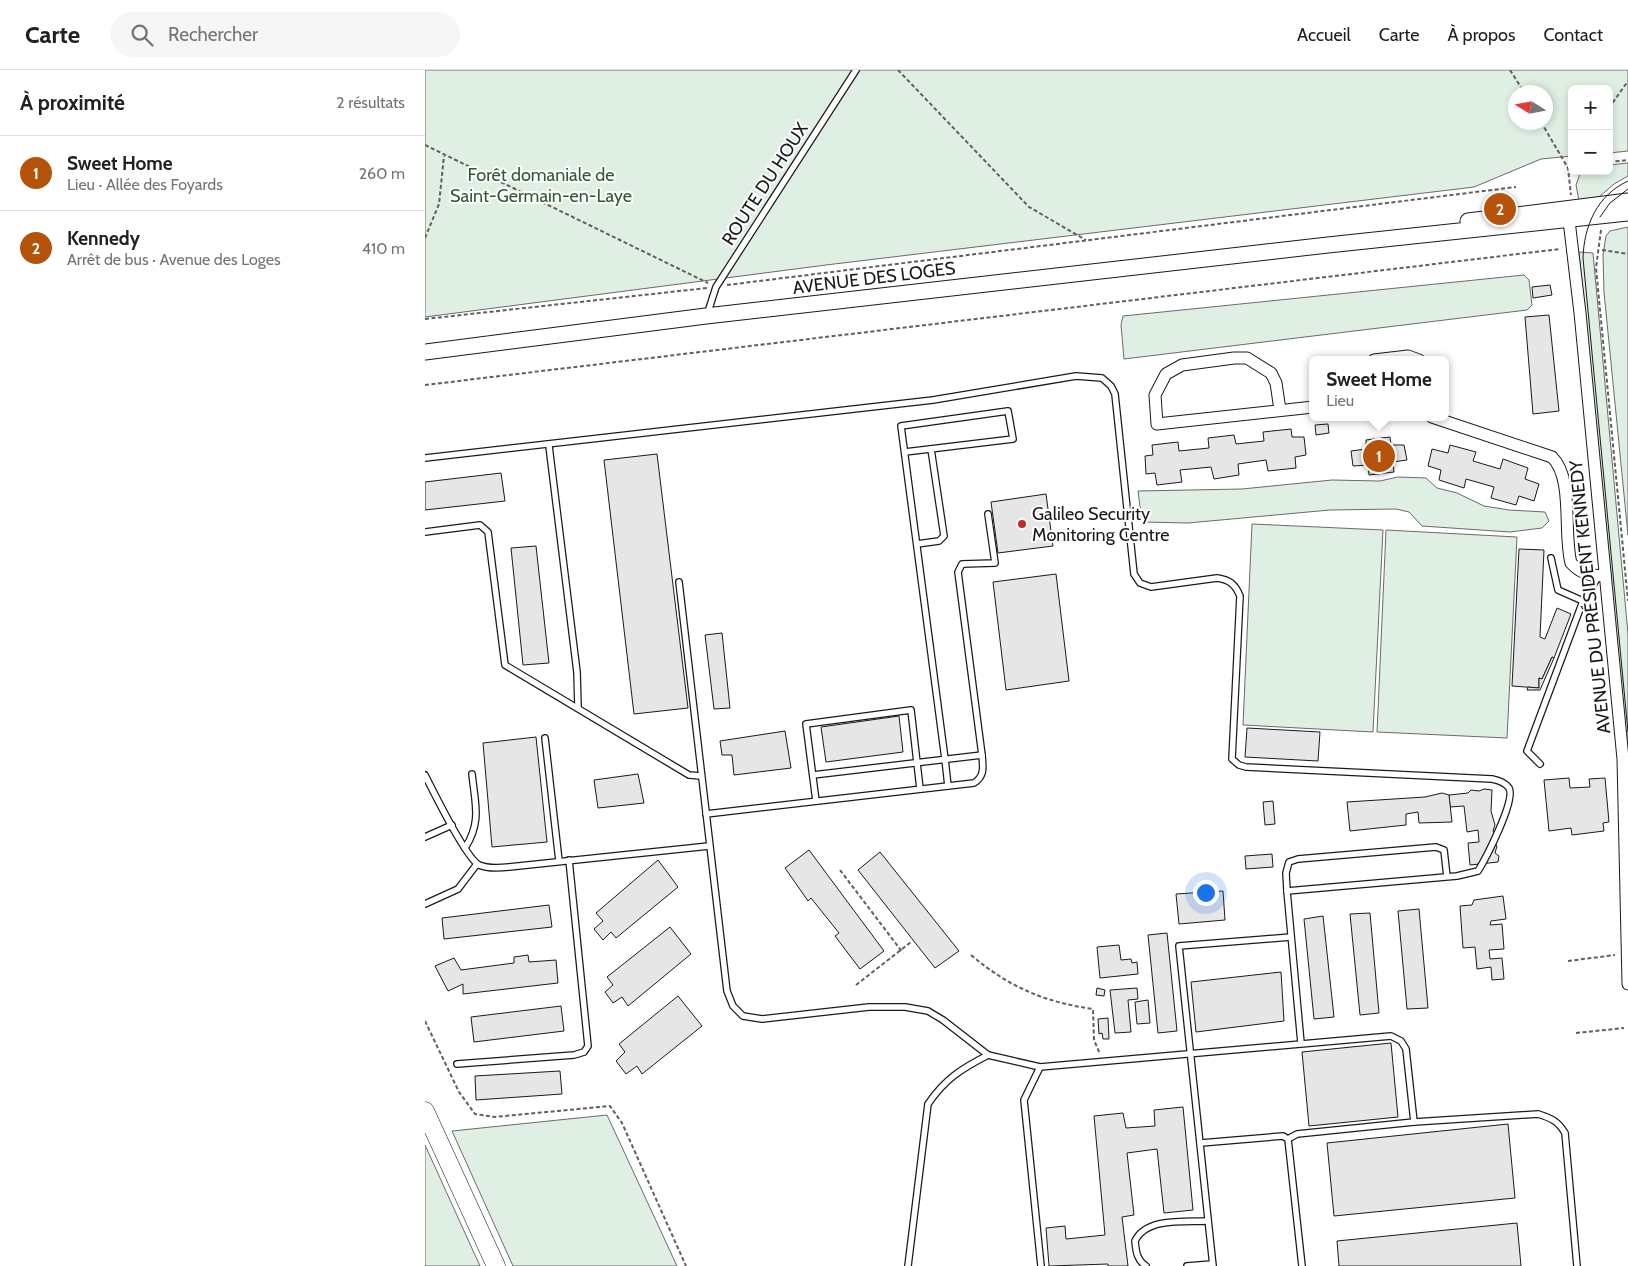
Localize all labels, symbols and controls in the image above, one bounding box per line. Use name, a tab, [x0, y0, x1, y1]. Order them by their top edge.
search box	[110, 12, 460, 57]
text: Carte	[25, 20, 80, 49]
icon: search	[128, 21, 156, 49]
text: Rechercher	[168, 23, 258, 46]
text: Accueil	[1297, 24, 1351, 46]
text: Carte	[1379, 24, 1419, 46]
text: À propos	[1447, 24, 1515, 46]
text: Contact	[1543, 24, 1603, 46]
north arrow	[1508, 85, 1553, 130]
map controls	[1568, 85, 1613, 175]
button: +	[1568, 85, 1613, 130]
text: À proximité	[20, 90, 125, 115]
text: 2 résultats	[336, 93, 405, 112]
street label: ROUTE DU HOUX	[717, 118, 813, 249]
button: −	[1568, 130, 1613, 175]
text: Sweet Home	[67, 152, 173, 175]
text: 1	[33, 164, 39, 183]
text: 260 m	[359, 164, 405, 183]
park label: Forêt domaniale de Saint-Germain-en-Laye	[450, 164, 632, 207]
text: Lieu · Allée des Foyards	[67, 175, 223, 194]
pin: 2	[1484, 190, 1516, 228]
text: Kennedy	[67, 227, 140, 250]
text: 2	[32, 239, 40, 258]
text: 410 m	[362, 239, 405, 258]
text: Arrêt de bus · Avenue des Loges	[67, 250, 281, 269]
street label: AVENUE DES LOGES	[792, 257, 956, 299]
popup	[1309, 356, 1449, 421]
text: Sweet Home	[1326, 368, 1432, 391]
text: Lieu	[1326, 391, 1354, 410]
pin: 1	[1363, 437, 1395, 475]
street label: AVENUE DU PRÉSIDENT KENNEDY	[1565, 458, 1615, 735]
place label: Galileo Security Monitoring Centre	[1032, 503, 1169, 546]
marker: Galileo Security Monitoring Centre	[1016, 518, 1028, 530]
your location	[1193, 880, 1219, 906]

